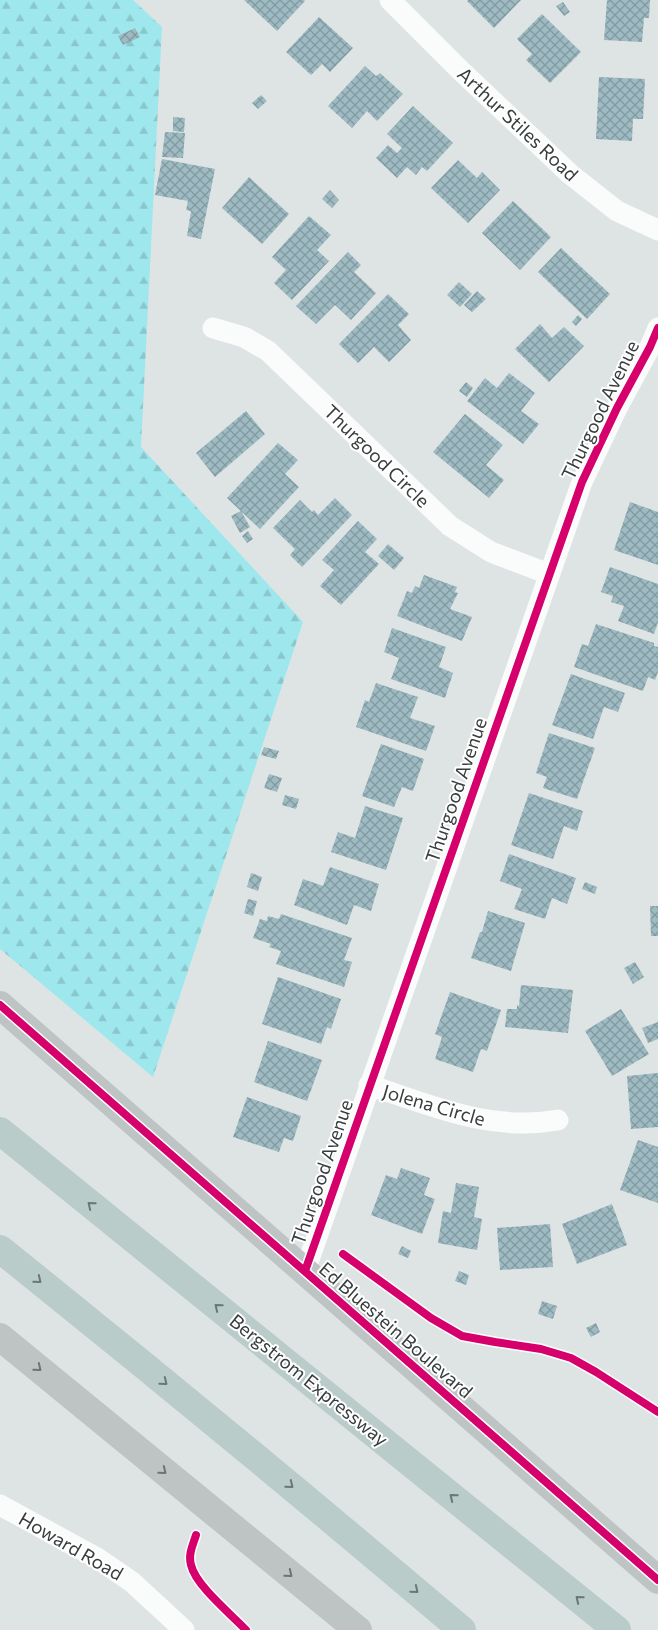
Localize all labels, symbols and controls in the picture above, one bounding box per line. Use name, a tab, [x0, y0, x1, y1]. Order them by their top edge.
street label: Arthur Stiles Road	[453, 62, 583, 185]
street label: Thurgood Avenue	[556, 336, 643, 483]
street label: Thurgood Circle	[320, 399, 435, 512]
street label: Thurgood Avenue	[420, 714, 491, 865]
street label: Jolena Circle	[380, 1079, 488, 1130]
street label: Thurgood Avenue	[286, 1096, 357, 1247]
one-way arrow	[88, 1201, 97, 1210]
street label: Ed Bluestein Boulevard	[315, 1257, 478, 1403]
one-way arrow	[32, 1274, 41, 1282]
one-way arrow	[215, 1304, 224, 1312]
street label: Bergstrom Expressway	[226, 1309, 393, 1451]
one-way arrow	[32, 1362, 41, 1371]
one-way arrow	[159, 1377, 168, 1386]
one-way arrow	[158, 1465, 167, 1474]
one-way arrow	[284, 1480, 293, 1488]
one-way arrow	[450, 1495, 459, 1503]
street label: Howard Road	[15, 1506, 127, 1585]
one-way arrow	[283, 1568, 292, 1576]
one-way arrow	[409, 1584, 418, 1593]
one-way arrow	[576, 1596, 585, 1605]

